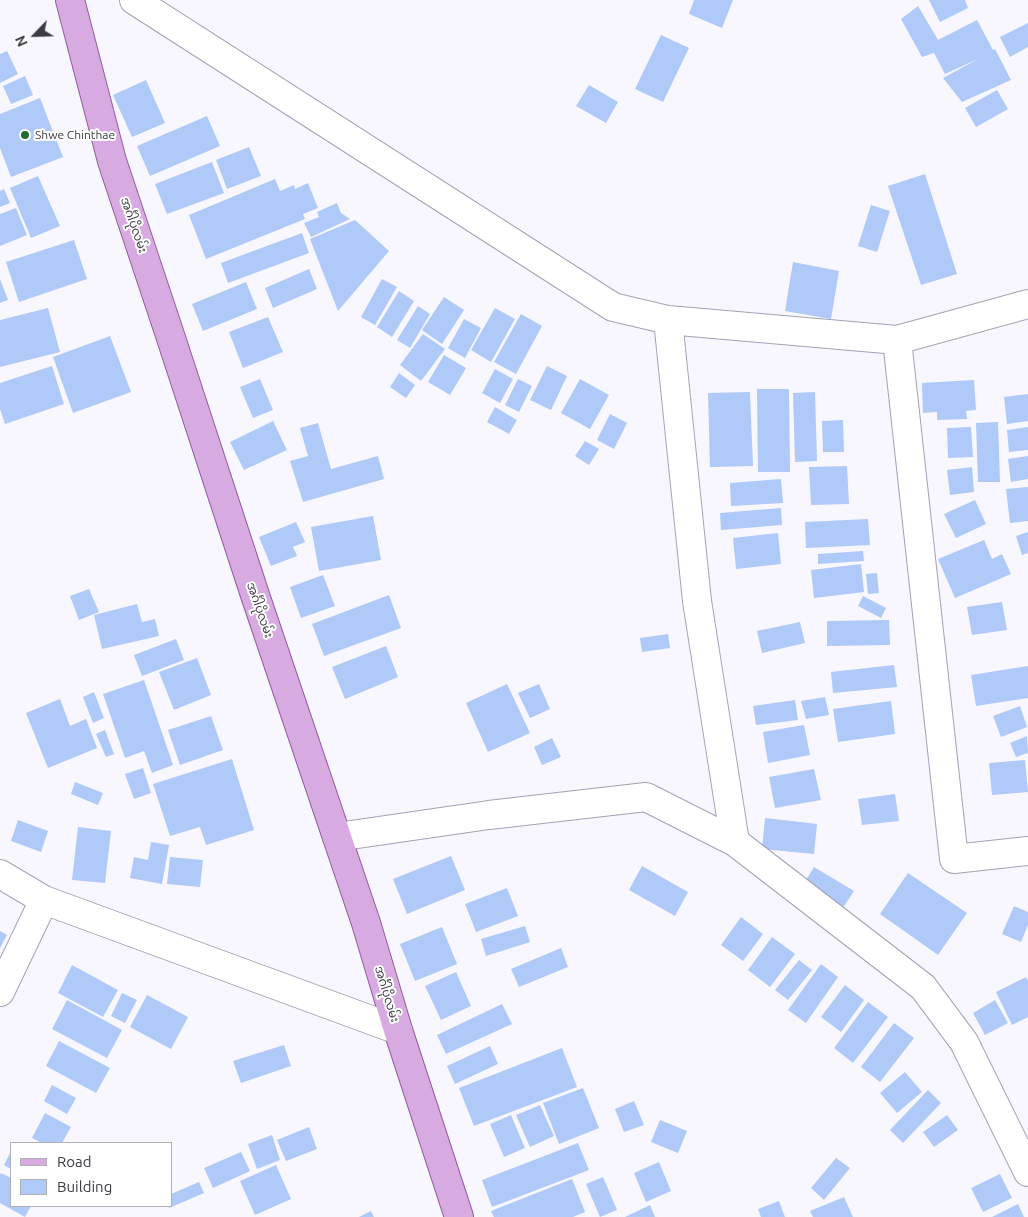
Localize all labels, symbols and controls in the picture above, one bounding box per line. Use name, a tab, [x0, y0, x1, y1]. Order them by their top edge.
north arrow	[10, 10, 60, 60]
text: N	[12, 33, 31, 49]
place label: Shwe Chinthae	[35, 128, 115, 142]
marker: Shwe Chinthae	[19, 129, 31, 141]
street label: အင်္ဂါပိုလမ်း	[118, 195, 150, 255]
street label: အင်္ဂါပိုလမ်း	[244, 580, 276, 640]
street label: အင်္ဂါပိုလမ်း	[372, 964, 402, 1024]
legend	[10, 1142, 172, 1207]
text: Road	[57, 1153, 92, 1170]
text: Building	[57, 1178, 112, 1195]

